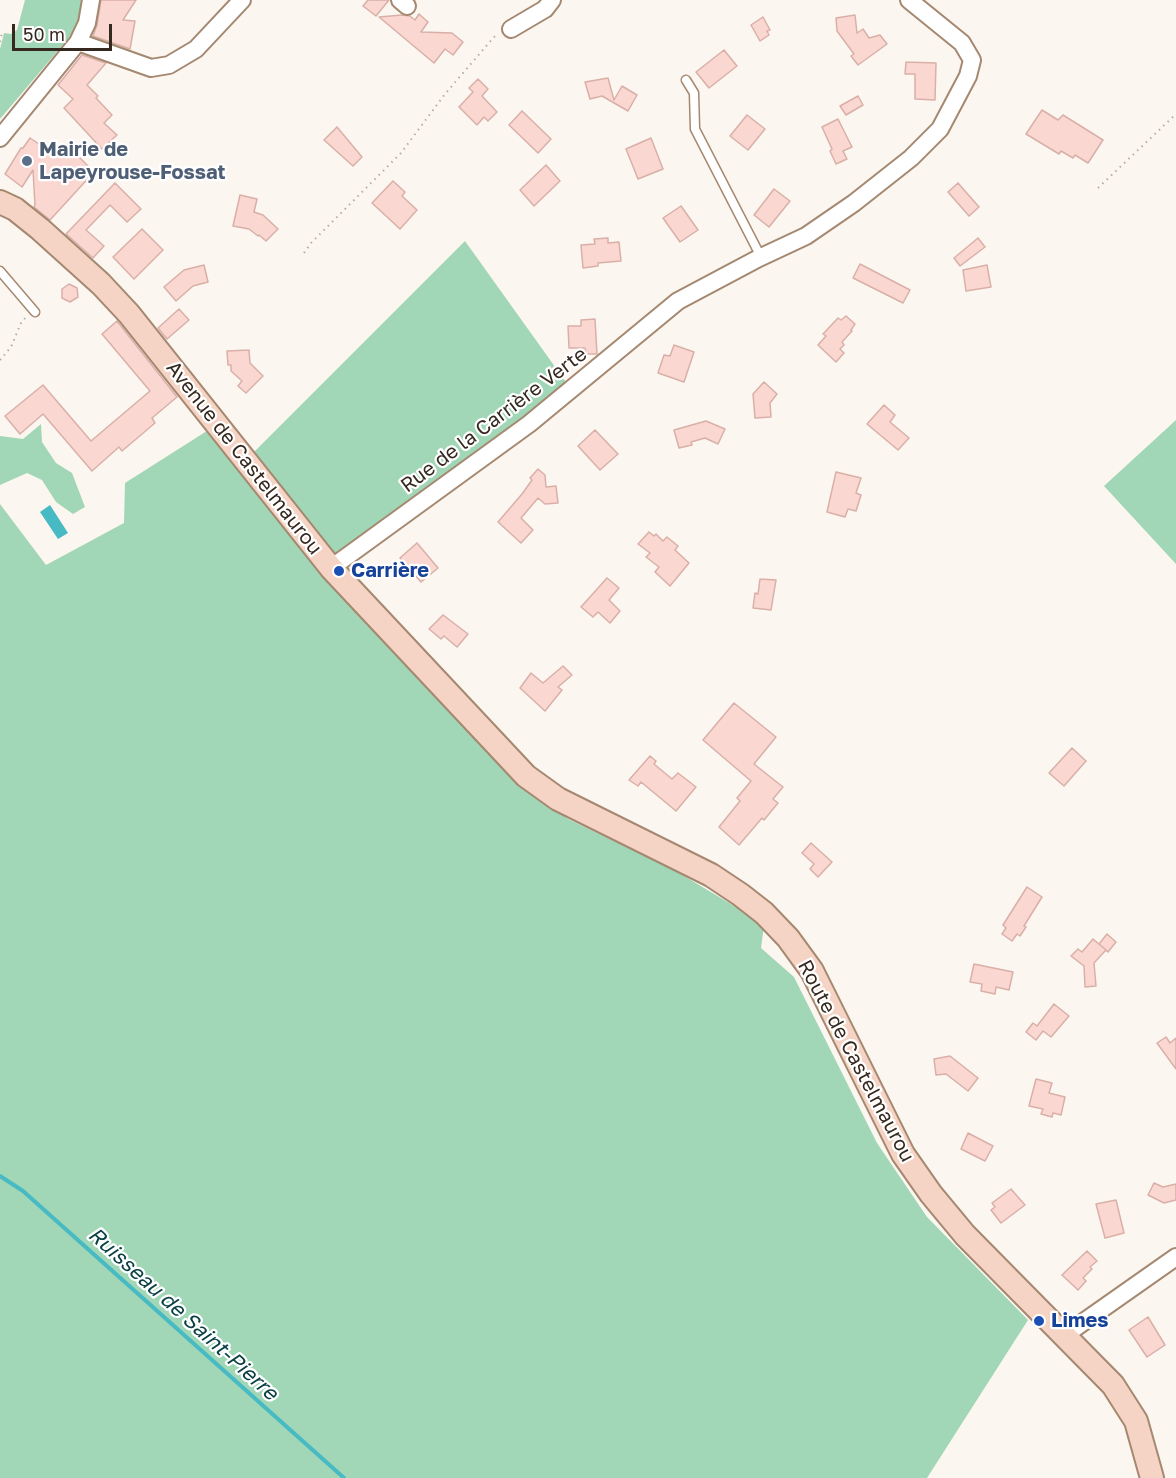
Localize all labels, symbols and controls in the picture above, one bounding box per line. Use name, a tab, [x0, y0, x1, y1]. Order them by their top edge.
scale bar	[15, 12, 116, 50]
text: 50 m	[23, 23, 65, 45]
place label: Mairie de Lapeyrouse-Fossat	[39, 138, 226, 185]
marker: Mairie de Lapeyrouse-Fossat	[20, 154, 34, 168]
street label: Rue de la Carrière Verte	[396, 342, 592, 498]
street label: Avenue de Castelmaurou	[161, 357, 327, 559]
place label: Carrière	[351, 559, 429, 583]
marker: Carrière	[332, 564, 346, 578]
street label: Route de Castelmaurou	[793, 956, 919, 1166]
water label: Ruisseau de Saint-Pierre	[83, 1222, 283, 1406]
place label: Limes	[1051, 1309, 1108, 1333]
marker: Limes	[1032, 1314, 1046, 1328]

